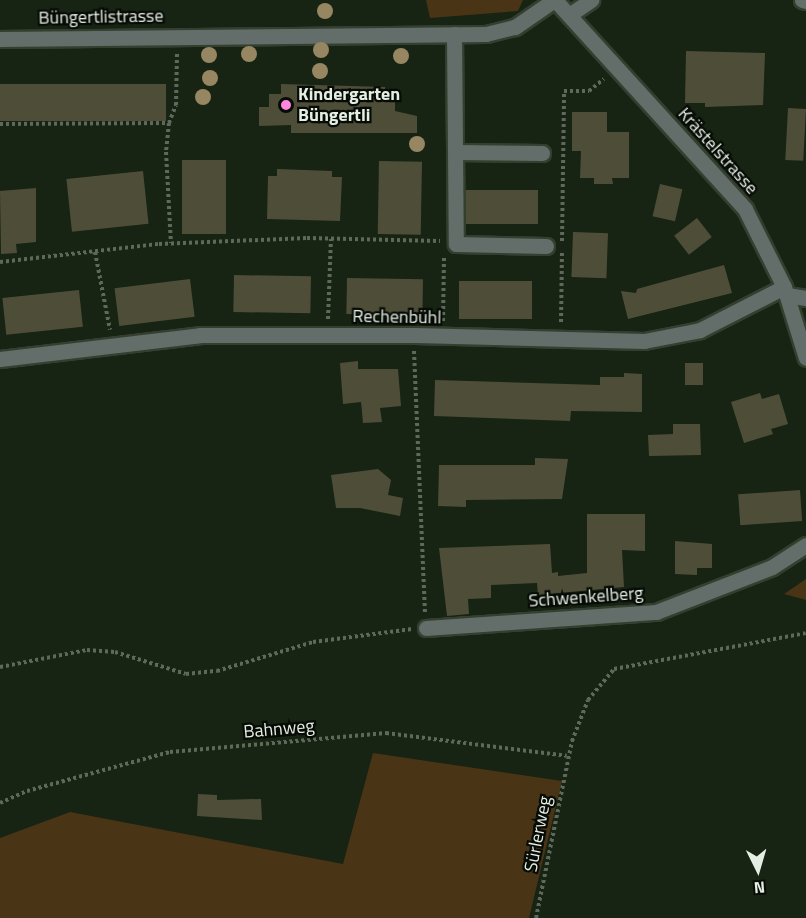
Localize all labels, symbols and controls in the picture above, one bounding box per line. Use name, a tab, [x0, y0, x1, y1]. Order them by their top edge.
street label: Büngertlistrasse	[38, 5, 164, 29]
place label: Kindergarten Büngertli	[298, 84, 400, 127]
marker: Kindergarten Büngertli	[279, 98, 293, 112]
street label: Krästelstrasse	[673, 103, 763, 199]
street label: Rechenbühl	[352, 305, 442, 329]
street label: Schwenkelberg	[528, 582, 644, 612]
street label: Bahnweg	[243, 715, 315, 743]
street label: Sürlerweg	[520, 794, 556, 874]
north arrow	[728, 840, 788, 900]
text: N	[753, 875, 766, 900]

